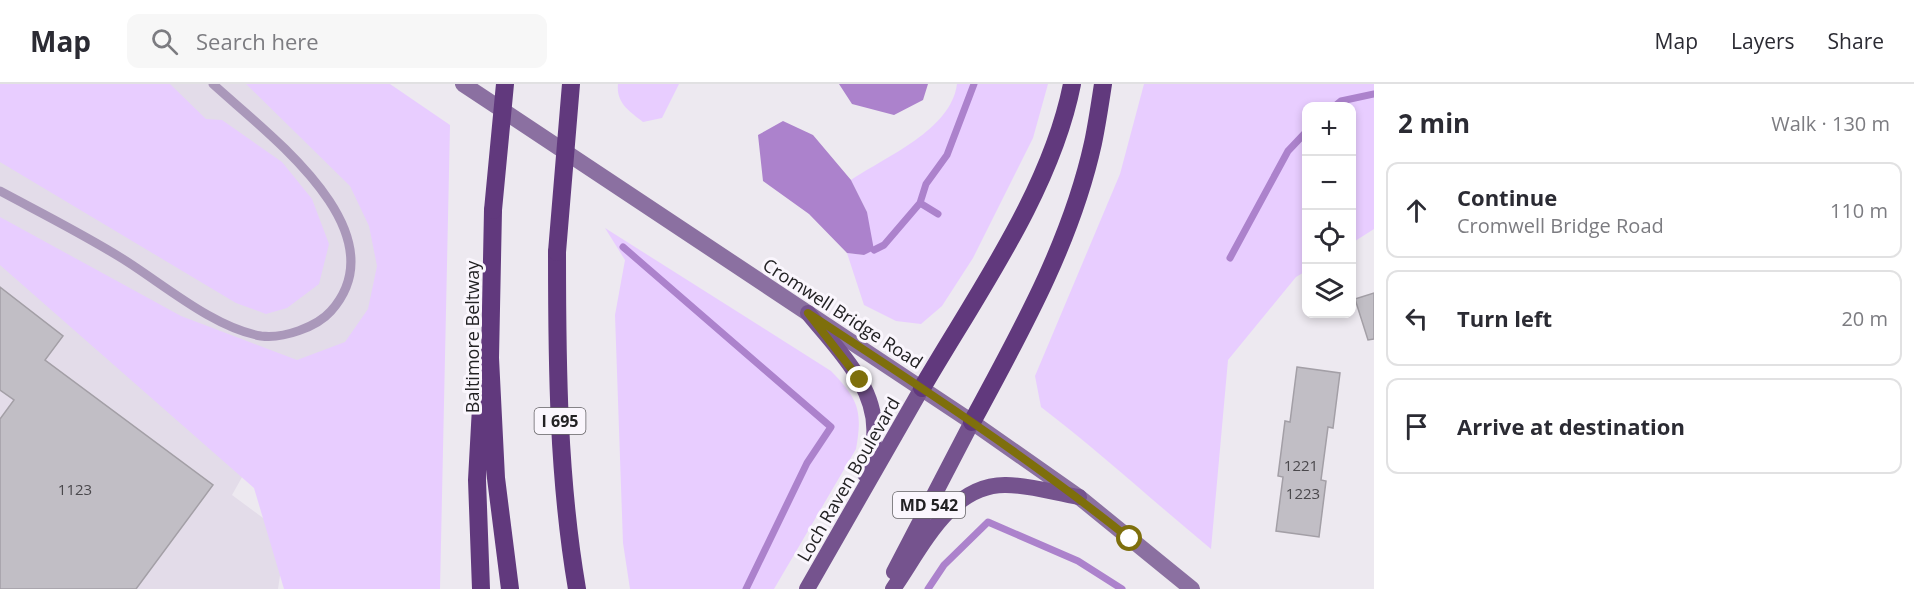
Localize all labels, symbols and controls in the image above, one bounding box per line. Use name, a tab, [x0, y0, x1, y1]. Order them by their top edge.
search box	[127, 14, 547, 68]
text: Map	[30, 22, 91, 60]
icon: search	[148, 25, 181, 58]
text: Search here	[196, 26, 319, 56]
text: Map	[1655, 27, 1698, 55]
text: Layers	[1731, 27, 1795, 55]
text: Share	[1828, 27, 1884, 55]
map controls	[1302, 102, 1356, 318]
button: +	[1302, 102, 1356, 156]
text: 2 min	[1398, 105, 1470, 141]
text: Walk · 130 m	[1771, 110, 1890, 137]
button: −	[1302, 156, 1356, 210]
text: Continue	[1457, 182, 1557, 212]
icon: ahead	[1400, 194, 1433, 227]
text: 110 m	[1830, 197, 1888, 224]
button: locate	[1302, 210, 1356, 264]
text: Cromwell Bridge Road	[1457, 212, 1664, 239]
street label: Cromwell Bridge Road	[758, 252, 928, 374]
street label: Baltimore Beltway	[460, 260, 484, 413]
button: layers	[1302, 264, 1356, 318]
icon: left	[1400, 302, 1433, 335]
text: Turn left	[1457, 303, 1552, 333]
text: 20 m	[1841, 305, 1888, 332]
route end	[846, 366, 872, 392]
street label: Loch Raven Boulevard	[791, 392, 905, 566]
road number: I 695	[534, 408, 586, 434]
icon: arrive	[1400, 410, 1433, 443]
text: Arrive at destination	[1457, 411, 1685, 441]
house number: 1221	[1284, 455, 1318, 475]
house number: 1123	[58, 479, 92, 499]
house number: 1223	[1286, 483, 1320, 503]
road number: MD 542	[893, 492, 965, 518]
route start	[1116, 525, 1142, 551]

